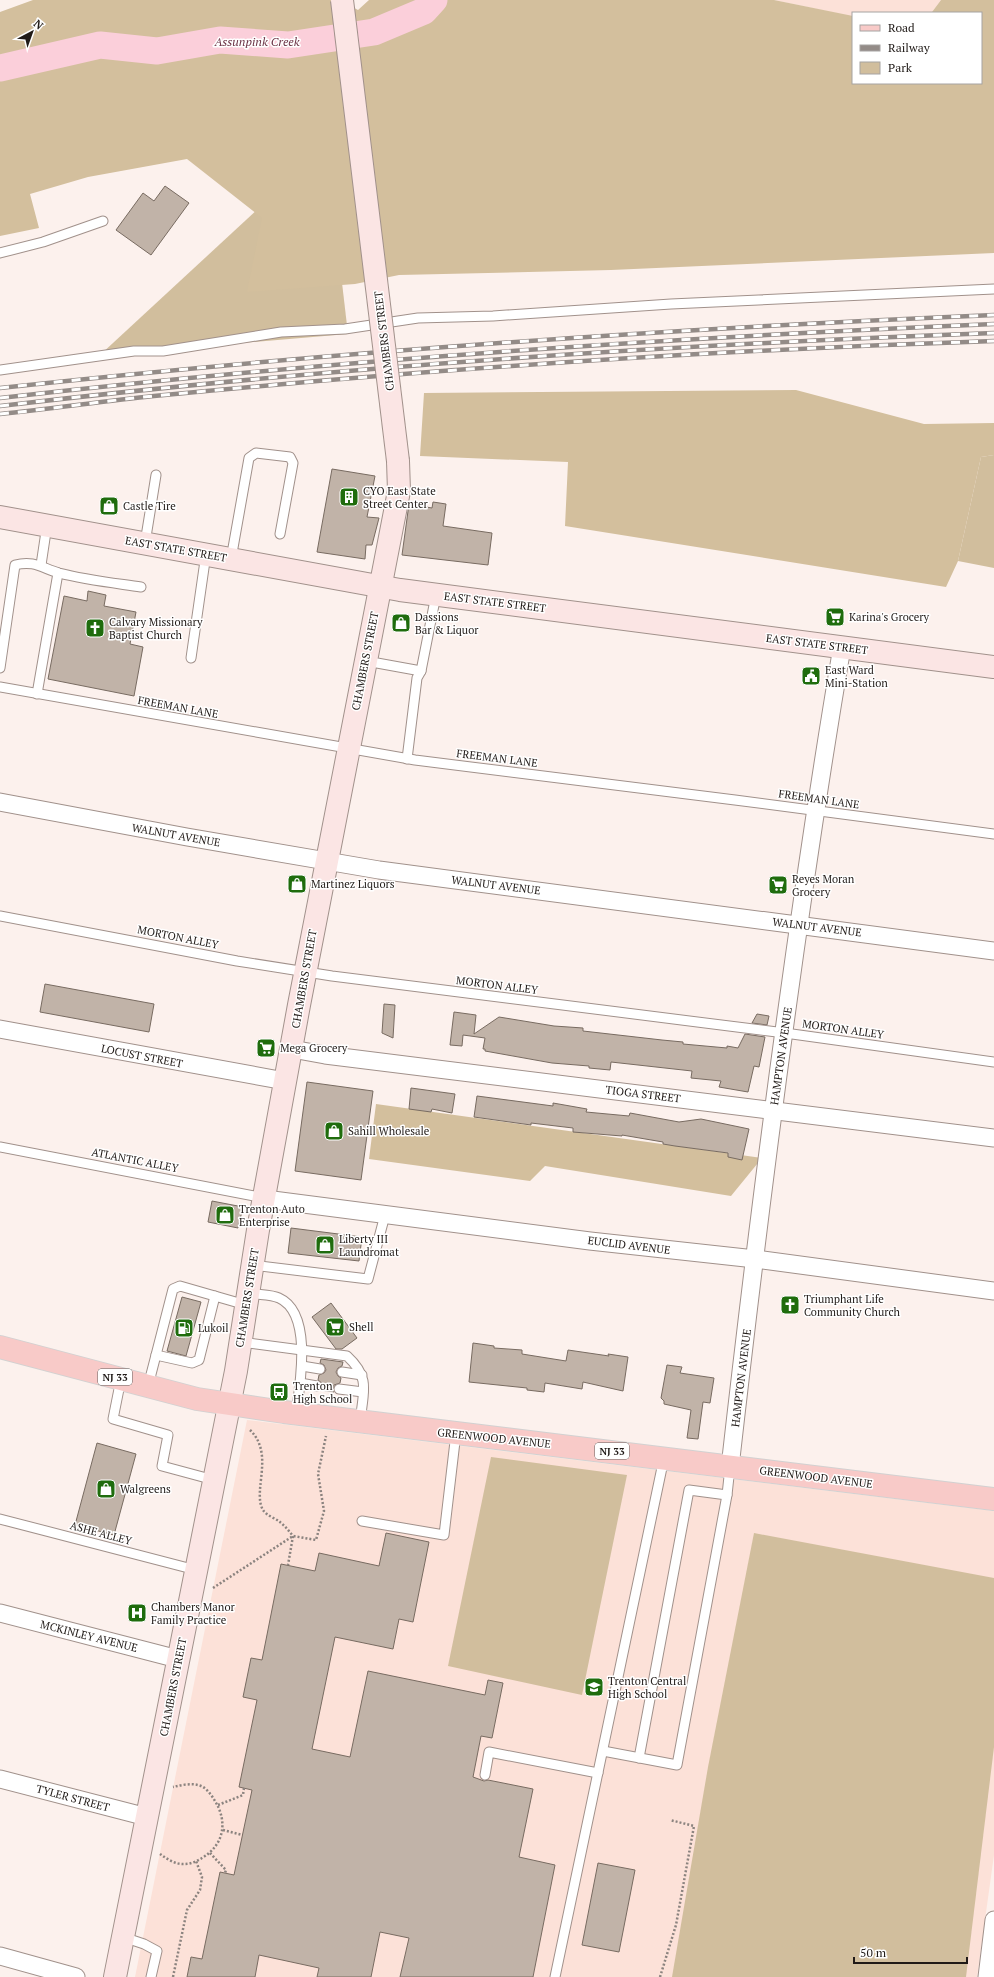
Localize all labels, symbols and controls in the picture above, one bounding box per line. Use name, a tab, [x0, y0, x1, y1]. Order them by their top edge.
north arrow	[12, 12, 52, 52]
legend	[852, 12, 982, 84]
text: N	[31, 16, 47, 33]
text: Road	[888, 20, 915, 35]
water label: Assunpink Creek	[213, 34, 300, 49]
text: Railway	[888, 40, 931, 55]
text: Park	[888, 60, 913, 75]
street label: CHAMBERS STREET	[371, 290, 397, 392]
place label: CYO East State Street Center	[363, 484, 436, 511]
building icon: CYO East State Street Center	[338, 486, 360, 508]
shop icon: Castle Tire	[98, 495, 120, 517]
place label: Castle Tire	[123, 499, 176, 513]
street label: EAST STATE STREET	[124, 533, 228, 565]
street label: EAST STATE STREET	[443, 589, 547, 615]
supermarket icon: Karina's Grocery	[824, 606, 846, 628]
street label: CHAMBERS STREET	[349, 610, 381, 712]
place label: Dassions Bar & Liquor	[415, 610, 479, 637]
place label: Karina's Grocery	[849, 610, 930, 624]
shop icon: Dassions Bar & Liquor	[390, 612, 412, 634]
place label: Calvary Missionary Baptist Church	[109, 615, 203, 642]
church icon: Calvary Missionary Baptist Church	[84, 617, 106, 639]
street label: EAST STATE STREET	[765, 631, 869, 657]
place label: East Ward Mini-Station	[825, 663, 888, 690]
public building icon: East Ward Mini-Station	[800, 665, 822, 687]
street label: FREEMAN LANE	[137, 693, 219, 721]
street label: FREEMAN LANE	[456, 746, 538, 770]
street label: FREEMAN LANE	[778, 786, 860, 812]
street label: WALNUT AVENUE	[131, 820, 221, 850]
place label: Reyes Moran Grocery	[792, 872, 855, 899]
shop icon: Martinez Liquors	[286, 873, 308, 895]
street label: WALNUT AVENUE	[451, 873, 541, 897]
supermarket icon: Reyes Moran Grocery	[767, 874, 789, 896]
place label: Martinez Liquors	[311, 877, 395, 891]
street label: WALNUT AVENUE	[772, 915, 862, 939]
street label: MORTON ALLEY	[136, 922, 221, 952]
street label: CHAMBERS STREET	[288, 928, 320, 1030]
street label: MORTON ALLEY	[455, 973, 540, 997]
street label: HAMPTON AVENUE	[767, 1006, 795, 1106]
street label: MORTON ALLEY	[801, 1016, 886, 1042]
supermarket icon: Mega Grocery	[255, 1037, 277, 1059]
street label: LOCUST STREET	[100, 1041, 184, 1071]
place label: Mega Grocery	[280, 1041, 348, 1055]
street label: TIOGA STREET	[605, 1082, 682, 1106]
shop icon: Sahill Wholesale	[323, 1120, 345, 1142]
place label: Sahill Wholesale	[348, 1124, 430, 1138]
street label: ATLANTIC ALLEY	[90, 1145, 181, 1175]
place label: Trenton Auto Enterprise	[239, 1202, 305, 1229]
shop icon: Trenton Auto Enterprise	[214, 1204, 236, 1226]
place label: Liberty III Laundromat	[339, 1232, 399, 1259]
street label: EUCLID AVENUE	[587, 1233, 671, 1257]
shop icon: Liberty III Laundromat	[314, 1234, 336, 1256]
street label: CHAMBERS STREET	[232, 1247, 262, 1349]
place label: Triumphant Life Community Church	[804, 1292, 901, 1319]
church icon: Triumphant Life Community Church	[779, 1294, 801, 1316]
supermarket icon: Shell	[324, 1316, 346, 1338]
fuel station icon: Lukoil	[173, 1317, 195, 1339]
place label: Shell	[349, 1320, 374, 1334]
place label: Lukoil	[198, 1321, 229, 1335]
street label: HAMPTON AVENUE	[728, 1328, 754, 1428]
road number: NJ 33	[98, 1369, 132, 1385]
place label: Trenton High School	[293, 1379, 352, 1406]
bus stop icon: Trenton High School	[268, 1381, 290, 1403]
street label: GREENWOOD AVENUE	[437, 1425, 551, 1451]
road number: NJ 33	[595, 1443, 629, 1459]
street label: GREENWOOD AVENUE	[759, 1463, 873, 1491]
shop icon: Walgreens	[95, 1478, 117, 1500]
place label: Walgreens	[120, 1482, 171, 1496]
street label: ASHE ALLEY	[69, 1518, 134, 1548]
place label: Chambers Manor Family Practice	[151, 1600, 235, 1627]
hospital icon: Chambers Manor Family Practice	[126, 1602, 148, 1624]
street label: MCKINLEY AVENUE	[39, 1617, 139, 1655]
street label: CHAMBERS STREET	[157, 1636, 189, 1738]
place label: Trenton Central High School	[608, 1674, 686, 1701]
school or university icon: Trenton Central High School	[583, 1676, 605, 1698]
street label: TYLER STREET	[35, 1781, 111, 1815]
scale bar	[854, 1939, 967, 1965]
text: 50 m	[860, 1945, 887, 1960]

